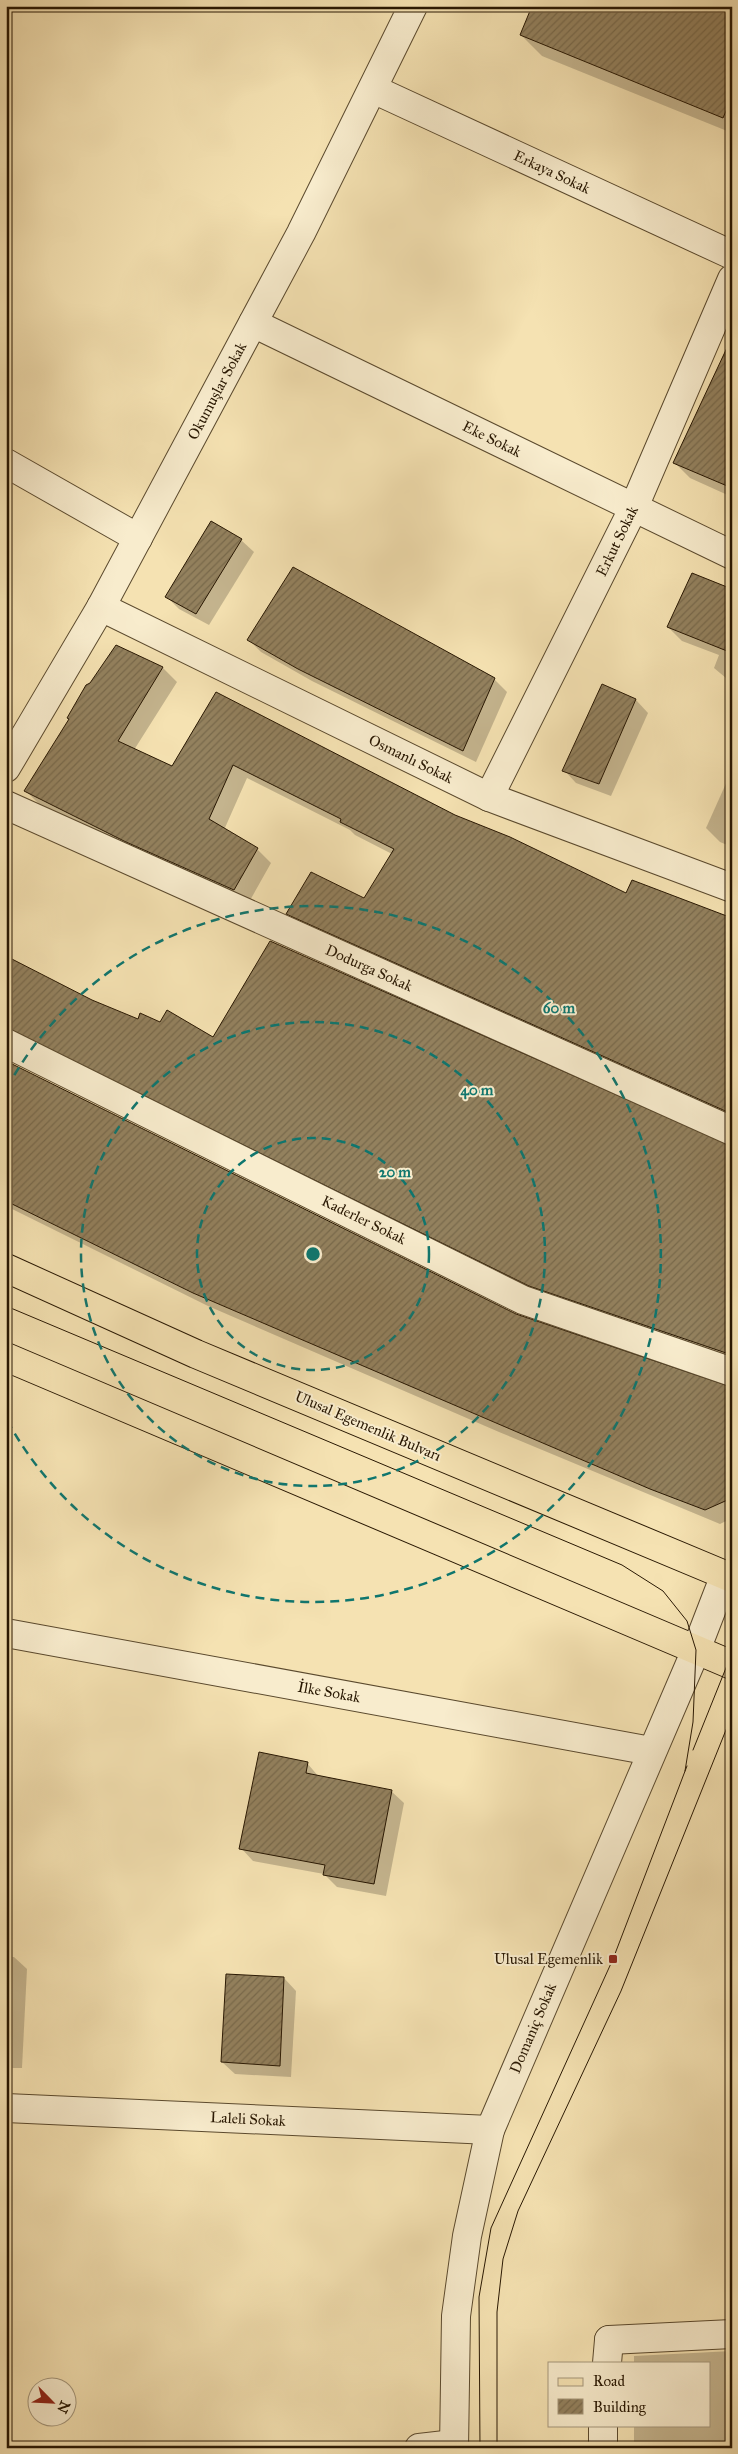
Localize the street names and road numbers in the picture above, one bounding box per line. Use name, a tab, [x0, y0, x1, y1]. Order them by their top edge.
street label: Erkaya Sokak	[511, 146, 593, 198]
street label: Okumuşlar Sokak	[184, 339, 250, 443]
street label: Eke Sokak	[459, 417, 525, 461]
street label: Erkut Sokak	[592, 503, 642, 579]
street label: Osmanlı Sokak	[366, 731, 456, 787]
street label: Dodurga Sokak	[323, 941, 415, 995]
street label: Kaderler Sokak	[319, 1192, 409, 1248]
street label: Ulusal Egemenlik Bulvarı	[292, 1387, 444, 1465]
street label: İlke Sokak	[296, 1678, 362, 1706]
street label: Domaniç Sokak	[506, 1980, 560, 2076]
street label: Laleli Sokak	[210, 2108, 286, 2130]

